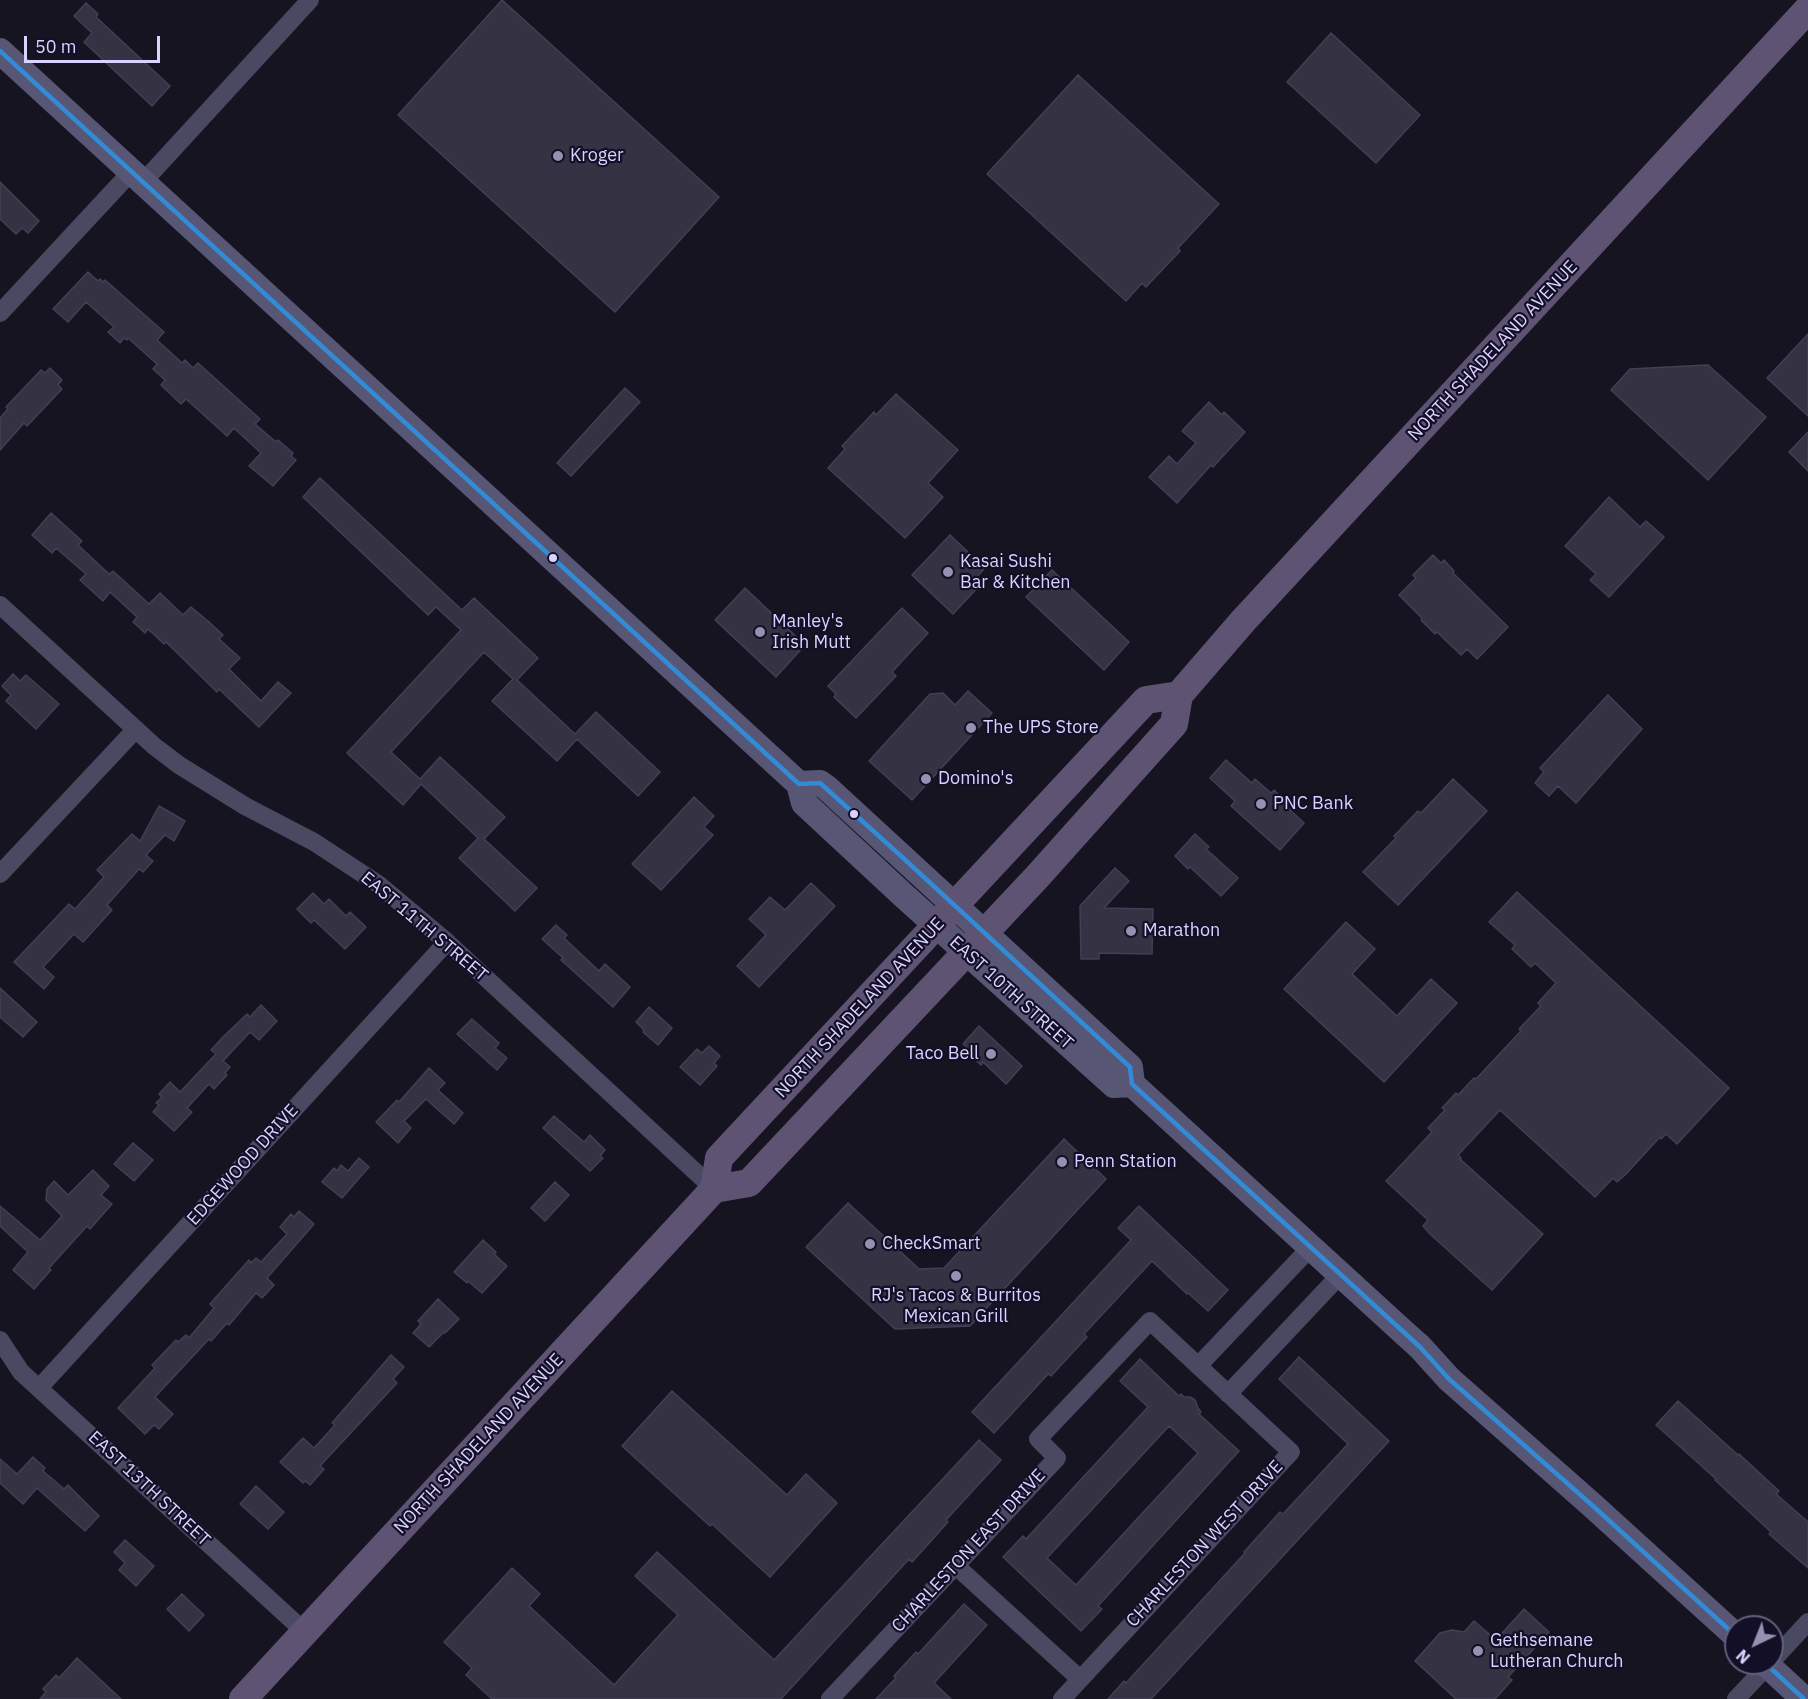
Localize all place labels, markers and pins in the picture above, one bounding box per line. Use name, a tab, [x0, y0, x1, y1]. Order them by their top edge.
place label: Kroger	[570, 145, 624, 167]
marker: Kroger	[551, 149, 565, 163]
place label: Kasai Sushi Bar & Kitchen	[960, 551, 1071, 594]
unlabelled marker	[547, 552, 559, 564]
marker: Kasai Sushi Bar & Kitchen	[941, 565, 955, 579]
place label: Manley's Irish Mutt	[772, 611, 851, 654]
marker: Manley's Irish Mutt	[753, 625, 767, 639]
place label: The UPS Store	[983, 717, 1099, 739]
marker: The UPS Store	[964, 721, 978, 735]
place label: Domino's	[938, 768, 1013, 790]
marker: Domino's	[919, 772, 933, 786]
place label: PNC Bank	[1273, 793, 1353, 815]
marker: PNC Bank	[1254, 797, 1268, 811]
unlabelled marker	[848, 808, 860, 820]
place label: Marathon	[1143, 920, 1220, 942]
marker: Marathon	[1124, 924, 1138, 938]
place label: Taco Bell	[906, 1043, 979, 1065]
marker: Taco Bell	[984, 1047, 998, 1061]
place label: Penn Station	[1074, 1151, 1177, 1173]
marker: Penn Station	[1055, 1155, 1069, 1169]
place label: CheckSmart	[882, 1233, 981, 1255]
marker: CheckSmart	[863, 1237, 877, 1251]
marker: RJ's Tacos & Burritos Mexican Grill	[949, 1269, 963, 1283]
place label: RJ's Tacos & Burritos Mexican Grill	[871, 1285, 1041, 1328]
place label: Gethsemane Lutheran Church	[1490, 1630, 1624, 1672]
marker: Gethsemane Lutheran Church	[1471, 1644, 1485, 1658]

